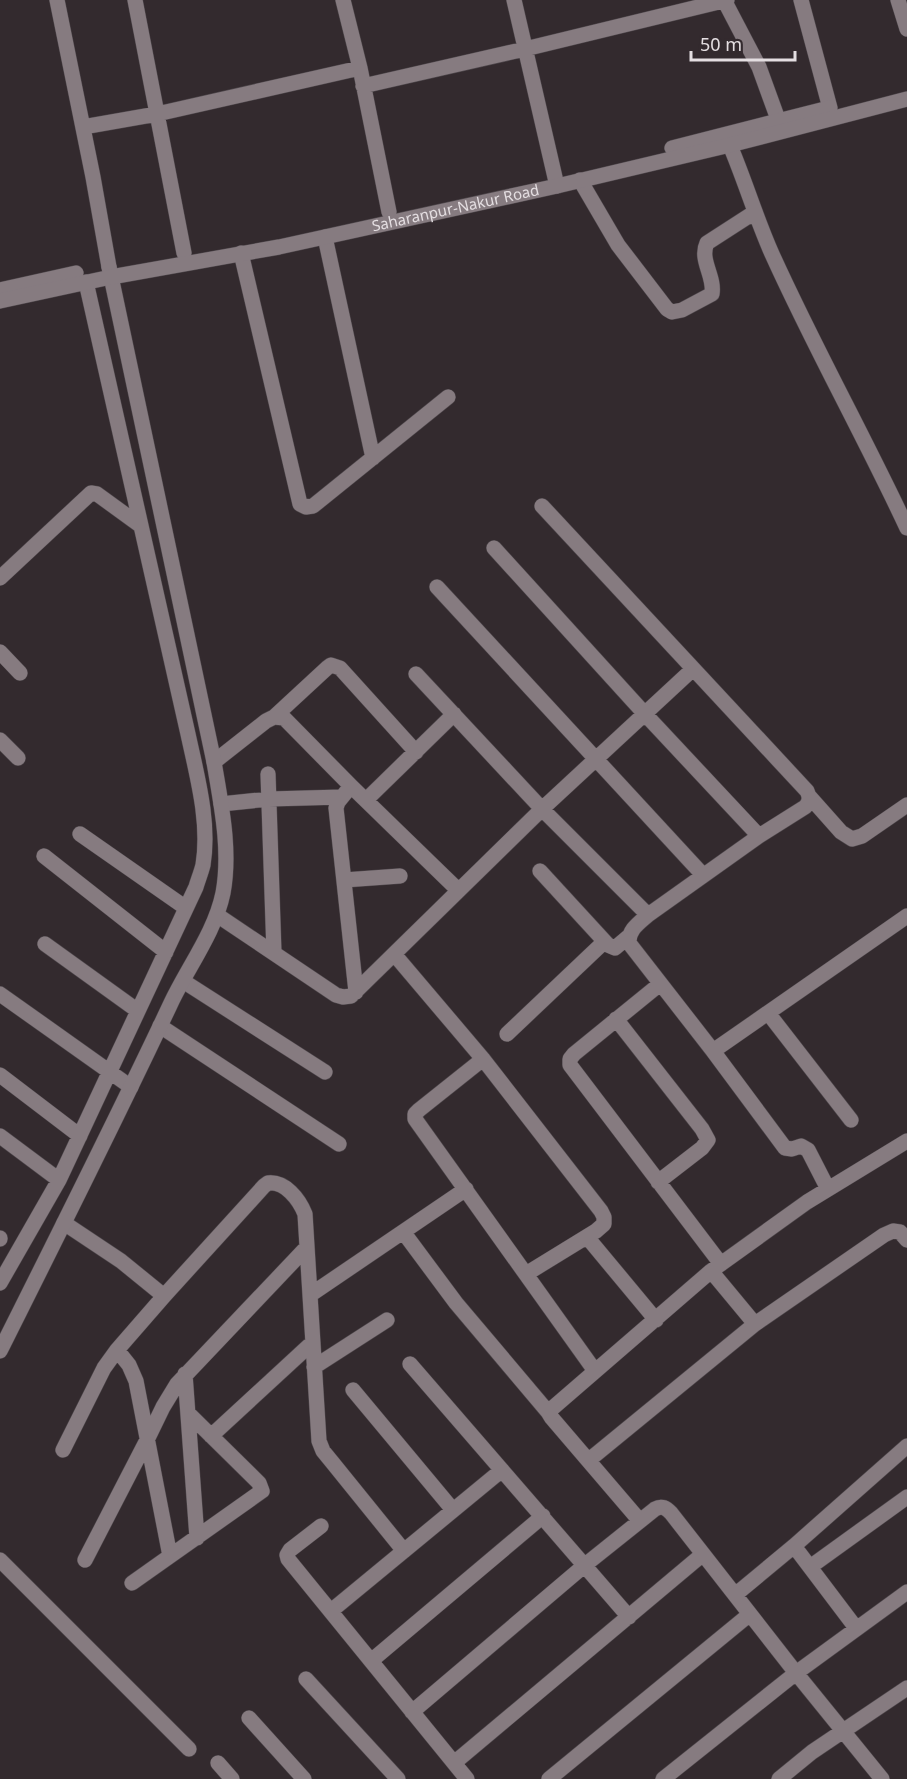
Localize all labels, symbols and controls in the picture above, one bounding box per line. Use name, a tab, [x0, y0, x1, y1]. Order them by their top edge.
scale bar	[691, 24, 794, 62]
text: 50 m	[700, 32, 742, 56]
street label: Saharanpur-Nakur Road	[370, 179, 541, 235]

